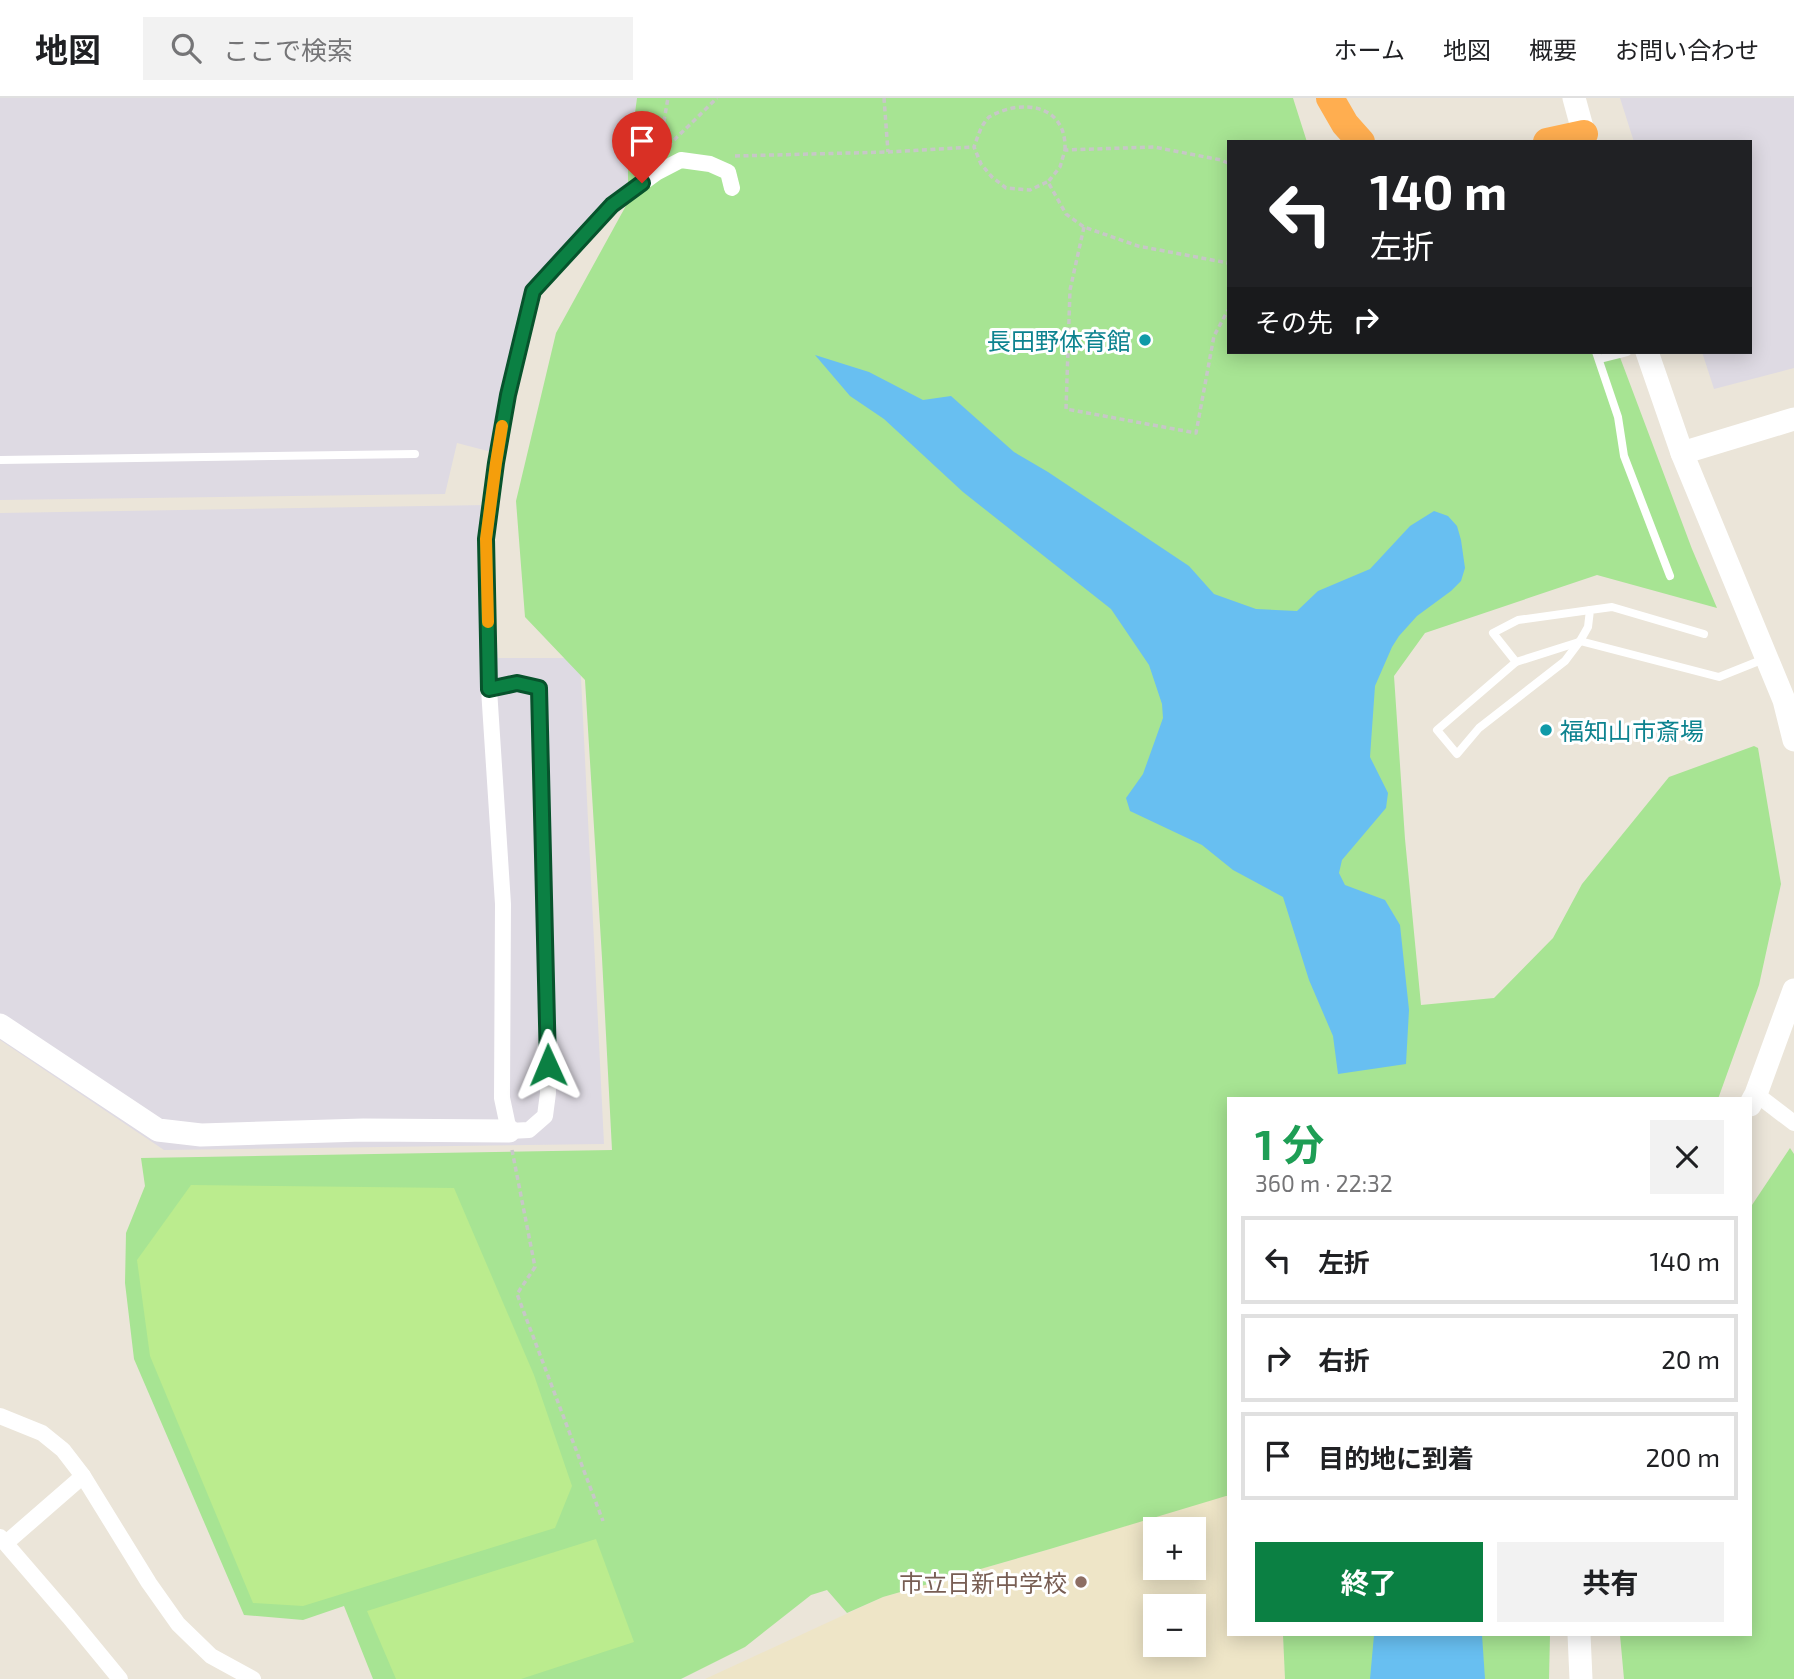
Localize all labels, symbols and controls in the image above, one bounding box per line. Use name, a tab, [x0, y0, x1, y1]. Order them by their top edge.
search box	[143, 17, 633, 80]
text: 地図	[35, 29, 101, 69]
icon: search	[167, 29, 205, 67]
text: ここで検索	[223, 34, 353, 65]
text: ホーム	[1334, 35, 1405, 64]
text: 地図	[1443, 35, 1491, 64]
text: 概要	[1529, 35, 1577, 64]
text: お問い合わせ	[1615, 35, 1759, 64]
pin	[612, 111, 672, 183]
icon: arrive	[623, 122, 661, 160]
text: 140 m	[1370, 161, 1507, 220]
icon: left	[1255, 168, 1346, 259]
text: 左折	[1370, 226, 1434, 264]
icon: right	[1347, 301, 1385, 339]
text: その先	[1255, 306, 1333, 337]
place label: 長田野体育館	[987, 326, 1131, 355]
marker: 長田野体育館	[1137, 332, 1153, 348]
place label: 福知山市斎場	[1560, 716, 1704, 745]
marker: 福知山市斎場	[1538, 722, 1554, 738]
position arrow	[511, 1028, 585, 1102]
text: 1 分	[1255, 1118, 1324, 1168]
button: close	[1650, 1120, 1724, 1194]
text: 360 m · 22:32	[1255, 1169, 1393, 1197]
icon: left	[1259, 1241, 1297, 1279]
text: 140 m	[1649, 1245, 1720, 1276]
text: 左折	[1318, 1246, 1370, 1277]
icon: right	[1259, 1339, 1297, 1377]
text: 20 m	[1661, 1343, 1720, 1374]
text: 右折	[1318, 1344, 1370, 1375]
icon: arrive	[1259, 1437, 1297, 1475]
text: 200 m	[1645, 1441, 1720, 1472]
text: 目的地に到着	[1318, 1442, 1474, 1473]
map controls	[1143, 1517, 1206, 1657]
button: +	[1143, 1517, 1206, 1580]
button: 終了	[1255, 1542, 1483, 1622]
button: 共有	[1497, 1542, 1724, 1622]
place label: 市立日新中学校	[899, 1568, 1067, 1597]
marker: 市立日新中学校	[1073, 1574, 1089, 1590]
button: −	[1143, 1594, 1206, 1657]

